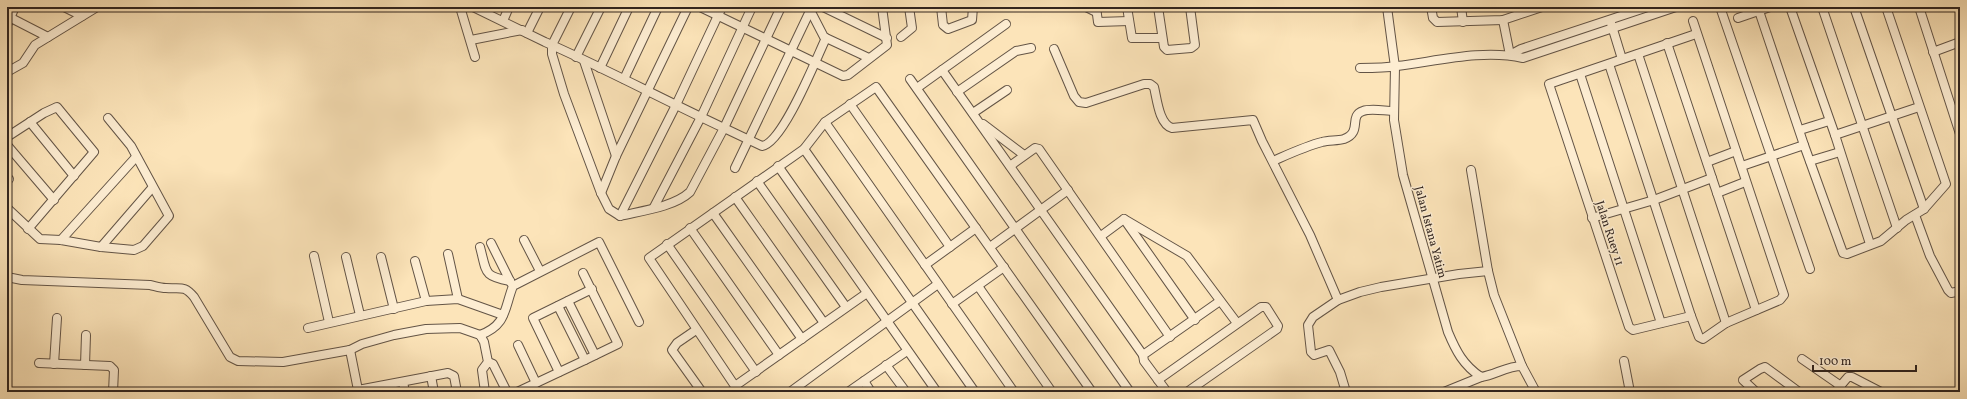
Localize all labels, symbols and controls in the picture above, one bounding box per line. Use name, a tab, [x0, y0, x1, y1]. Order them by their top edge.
street label: Jalan Istana Yatim	[1410, 184, 1450, 280]
street label: Jalan Ruey 11	[1591, 199, 1627, 268]
scale bar	[1813, 347, 1916, 373]
text: 100 m	[1819, 354, 1852, 370]

